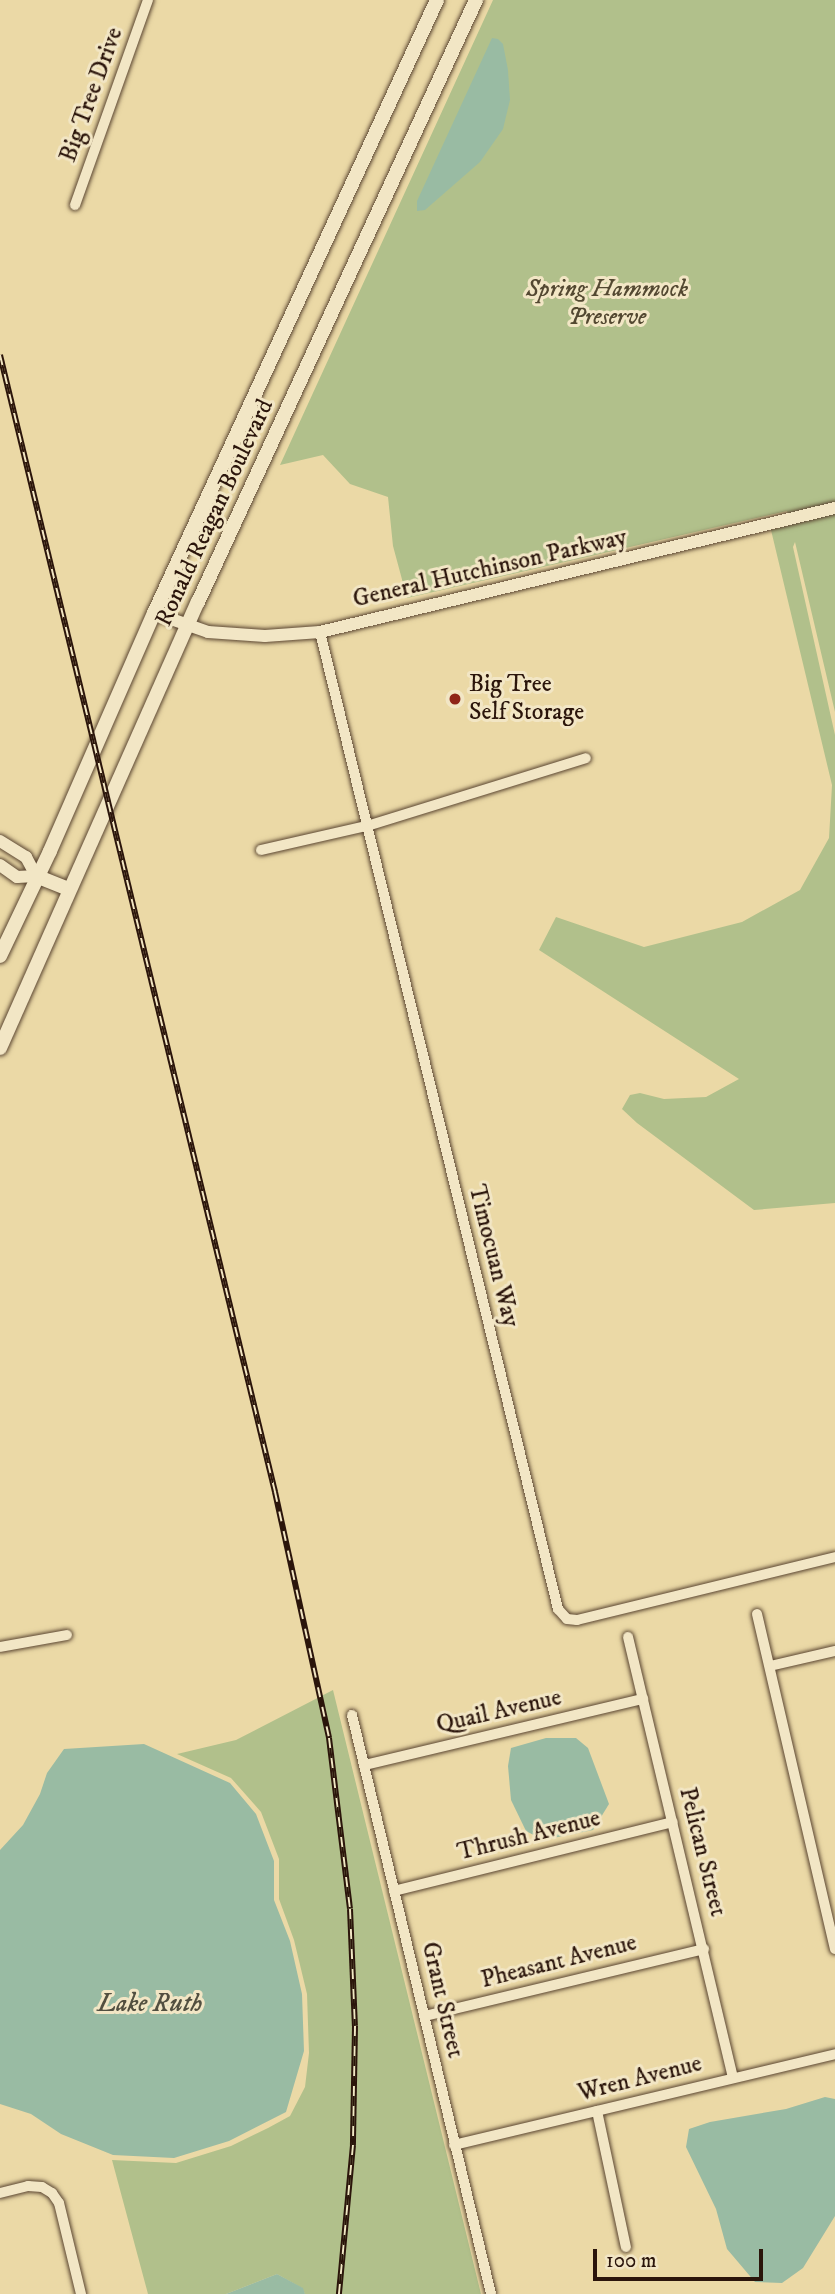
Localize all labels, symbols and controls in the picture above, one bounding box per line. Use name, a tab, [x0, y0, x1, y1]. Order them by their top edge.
street label: Big Tree Drive	[54, 24, 130, 166]
park label: Spring Hammock Preserve	[526, 276, 688, 332]
street label: Ronald Reagan Boulevard	[150, 395, 280, 631]
street label: General Hutchinson Parkway	[350, 523, 630, 615]
place label: Big Tree Self Storage	[469, 671, 584, 727]
marker: Big Tree Self Storage	[447, 691, 463, 707]
street label: Timocuan Way	[461, 1182, 525, 1330]
street label: Quail Avenue	[434, 1684, 564, 1740]
street label: Pelican Street	[672, 1785, 732, 1919]
street label: Thrush Avenue	[455, 1804, 603, 1868]
street label: Pheasant Avenue	[478, 1929, 640, 1995]
street label: Grant Street	[415, 1939, 469, 2061]
water label: Lake Ruth	[97, 1988, 203, 2020]
street label: Wren Avenue	[575, 2050, 705, 2108]
scale bar	[597, 2234, 767, 2278]
text: 100 m	[606, 2248, 657, 2274]

